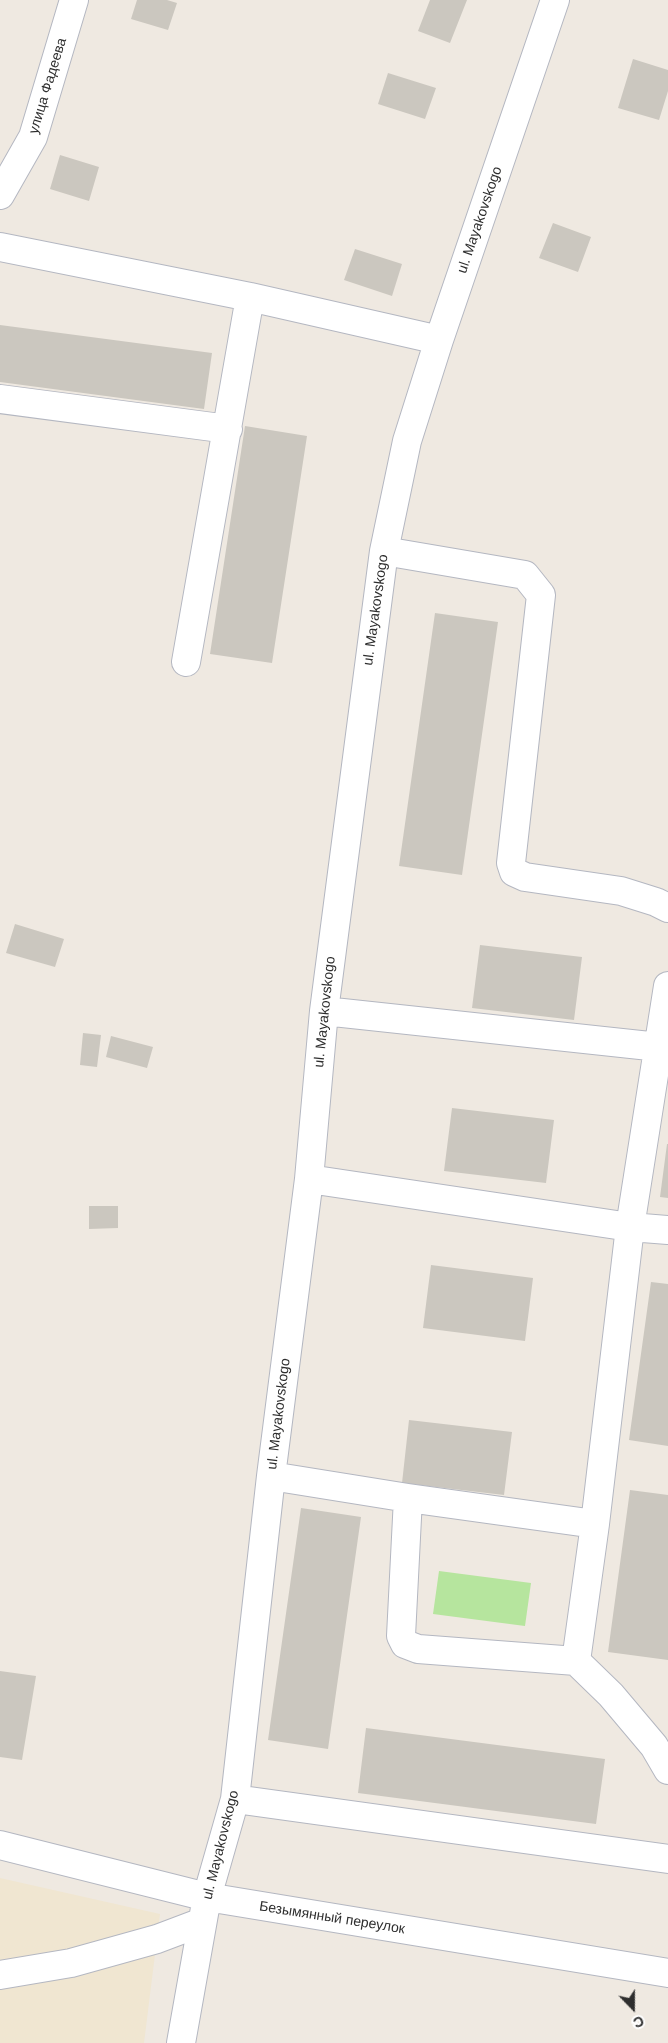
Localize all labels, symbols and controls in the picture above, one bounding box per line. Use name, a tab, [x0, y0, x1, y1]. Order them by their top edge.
street label: улица Фадеева	[25, 36, 71, 136]
street label: ul. Mayakovskogo	[454, 164, 506, 276]
street label: ul. Mayakovskogo	[360, 553, 392, 667]
street label: ul. Mayakovskogo	[311, 955, 339, 1069]
street label: ul. Mayakovskogo	[264, 1357, 294, 1471]
street label: ul. Mayakovskogo	[199, 1789, 243, 1901]
street label: Безымянный переулок	[258, 1898, 406, 1938]
north arrow	[608, 1983, 658, 2033]
text: С	[631, 2013, 646, 2031]

